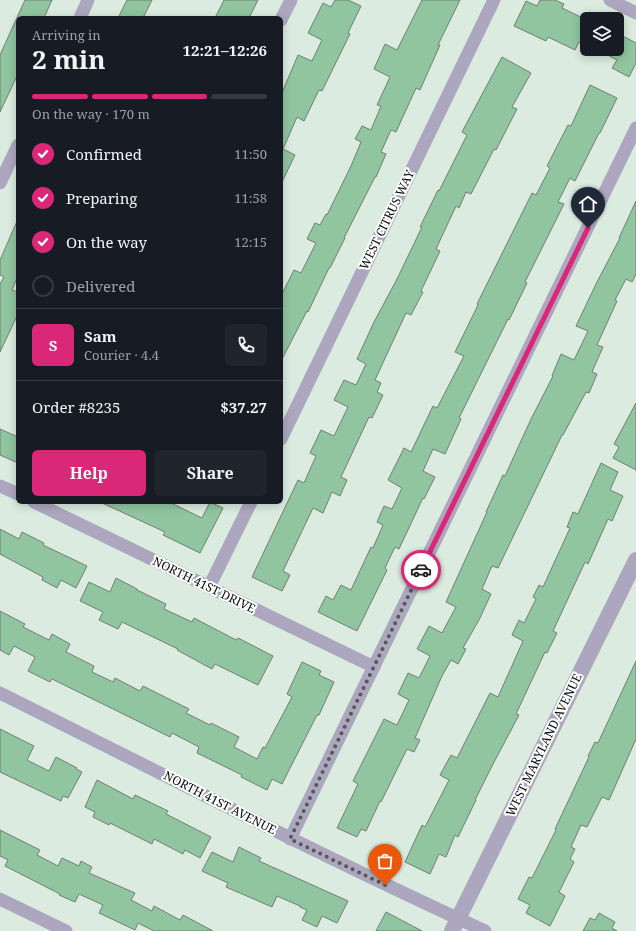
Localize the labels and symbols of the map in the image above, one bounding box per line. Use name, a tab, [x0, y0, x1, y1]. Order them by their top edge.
street label: WEST CITRUS WAY	[355, 167, 418, 272]
pin	[571, 187, 605, 228]
courier	[401, 550, 441, 590]
street label: NORTH 41ST DRIVE	[150, 552, 258, 617]
street label: WEST MARYLAND AVENUE	[502, 671, 586, 819]
street label: NORTH 41ST AVENUE	[161, 767, 279, 838]
pin	[368, 844, 402, 885]

